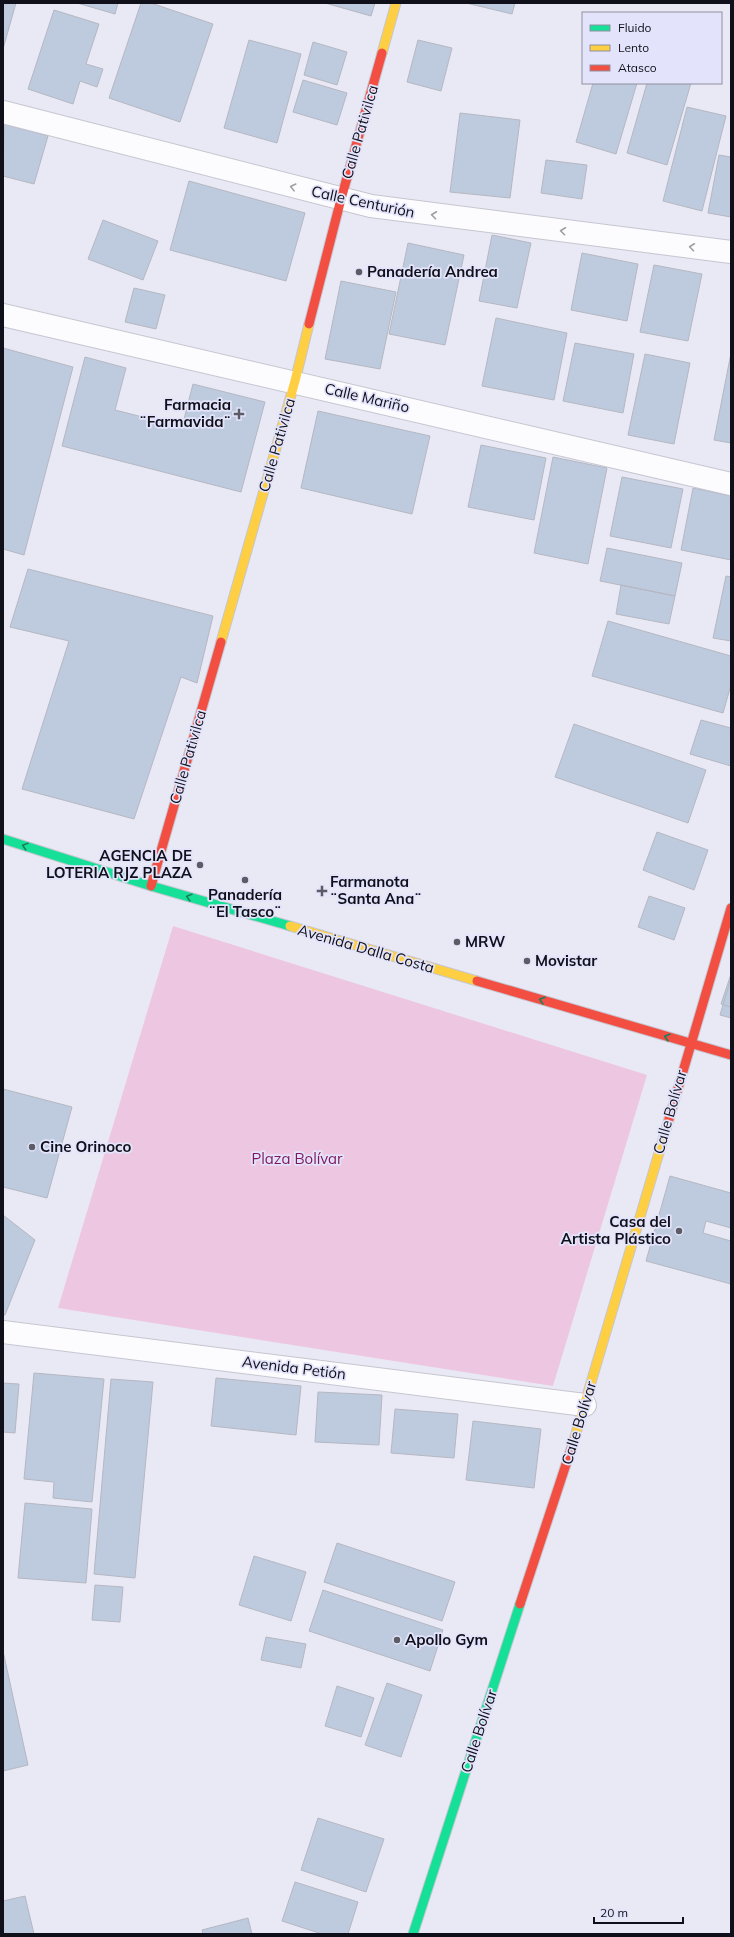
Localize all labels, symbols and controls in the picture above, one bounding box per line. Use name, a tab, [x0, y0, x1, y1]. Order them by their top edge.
legend	[582, 12, 722, 84]
text: Fluido	[618, 20, 652, 35]
text: Lento	[618, 40, 649, 55]
text: Atasco	[618, 60, 657, 75]
street label: Calle Pativilca	[337, 83, 382, 181]
street label: Calle Centurión	[310, 181, 417, 222]
one-way arrow	[290, 183, 297, 191]
one-way arrow	[431, 211, 437, 220]
one-way arrow	[560, 227, 566, 236]
one-way arrow	[689, 243, 695, 252]
place label: Panadería Andrea	[367, 262, 498, 281]
marker: Panadería Andrea	[354, 267, 364, 277]
street label: Calle Mariño	[323, 379, 411, 416]
place label: Farmacia ¨Farmavida¨	[139, 395, 231, 431]
street label: Calle Pativilca	[254, 396, 299, 494]
marker: Farmacia ¨Farmavida¨	[234, 409, 244, 419]
street label: Calle Pativilca	[165, 708, 210, 806]
one-way arrow	[21, 842, 28, 850]
place label: AGENCIA DE LOTERIA RJZ PLAZA	[46, 846, 193, 882]
marker: AGENCIA DE LOTERIA RJZ PLAZA	[195, 860, 205, 870]
place label: Farmanota ¨Santa Ana¨	[330, 872, 422, 908]
marker: Panadería ¨El Tasco¨	[240, 875, 250, 885]
place label: Panadería ¨El Tasco¨	[208, 885, 282, 921]
marker: Farmanota ¨Santa Ana¨	[317, 886, 327, 896]
one-way arrow	[185, 893, 192, 902]
street label: Avenida Dalla Costa	[296, 920, 437, 977]
place label: MRW	[465, 932, 505, 951]
marker: MRW	[452, 937, 462, 947]
place label: Movistar	[535, 951, 597, 970]
marker: Movistar	[522, 956, 532, 966]
one-way arrow	[539, 996, 546, 1005]
one-way arrow	[663, 1033, 670, 1042]
street label: Calle Bolívar	[648, 1067, 691, 1156]
place label: Cine Orinoco	[40, 1137, 132, 1156]
marker: Cine Orinoco	[27, 1142, 37, 1152]
park label: Plaza Bolívar	[251, 1149, 343, 1168]
place label: Casa del Artista Plástico	[561, 1212, 671, 1248]
marker: Casa del Artista Plástico	[674, 1226, 684, 1236]
street label: Avenida Petión	[241, 1352, 347, 1383]
street label: Calle Bolívar	[557, 1378, 600, 1467]
place label: Apollo Gym	[405, 1630, 488, 1649]
marker: Apollo Gym	[392, 1635, 402, 1645]
street label: Calle Bolívar	[456, 1686, 501, 1775]
scale bar	[594, 1899, 683, 1925]
text: 20 m	[600, 1905, 628, 1920]

